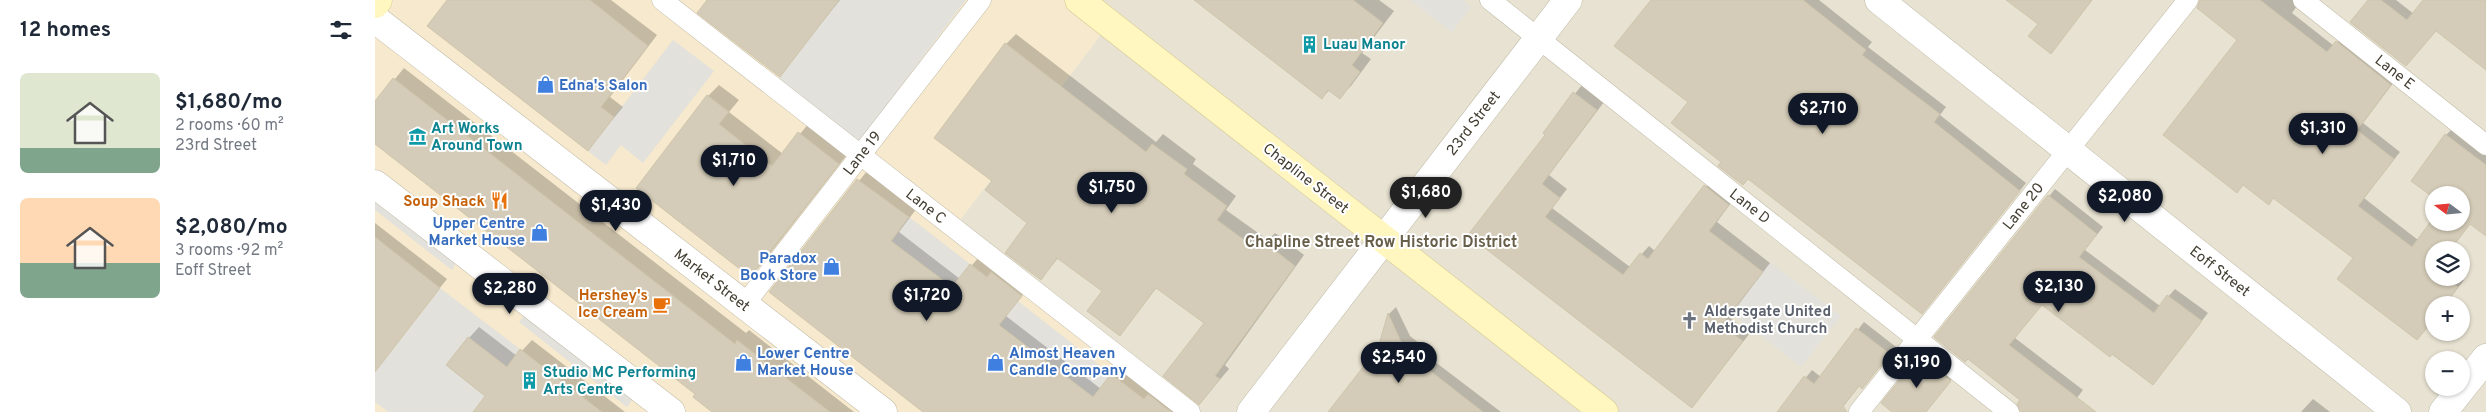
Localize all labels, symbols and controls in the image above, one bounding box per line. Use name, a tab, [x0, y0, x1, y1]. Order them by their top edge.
icon: filters	[327, 16, 355, 44]
text: 12 homes	[20, 17, 111, 44]
building icon: Luau Manor	[1299, 34, 1319, 54]
place label: Luau Manor	[1323, 36, 1406, 55]
street label: Lane E	[2370, 52, 2418, 95]
shop icon: Edna's Salon	[535, 75, 555, 95]
place label: Edna's Salon	[559, 77, 648, 96]
street label: 23rd Street	[1443, 88, 1505, 160]
text: $1,680/mo	[175, 89, 283, 116]
pin: $2,710	[1782, 92, 1864, 135]
icon: home	[60, 93, 120, 153]
text: $2,710	[1799, 99, 1847, 119]
pin: $1,310	[2282, 112, 2364, 155]
text: 2 rooms · 60 m²	[175, 116, 284, 136]
text: $1,310	[2300, 119, 2346, 139]
place label: Art Works Around Town	[431, 120, 523, 156]
museum icon: Art Works Around Town	[407, 127, 427, 147]
street label: Lane 19	[840, 128, 886, 180]
text: 23rd Street	[175, 136, 257, 156]
street label: Chapline Street	[1258, 140, 1352, 219]
pin: $1,710	[693, 144, 775, 187]
text: $1,710	[712, 151, 756, 171]
pin: $1,750	[1071, 172, 1153, 214]
pin: $1,680	[1385, 176, 1467, 219]
text: $1,750	[1088, 178, 1136, 198]
street label: Lane 20	[1999, 179, 2049, 235]
pin: $2,080	[2084, 180, 2166, 223]
text: $1,680	[1401, 183, 1451, 203]
street label: Lane C	[901, 185, 949, 229]
street label: Lane D	[1725, 185, 1773, 229]
north arrow	[2425, 186, 2470, 231]
map controls	[2425, 186, 2470, 396]
text: $2,080	[2098, 187, 2152, 207]
pin: $1,430	[575, 190, 657, 232]
restaurant icon: Soup Shack	[489, 191, 509, 211]
place label: Soup Shack	[403, 193, 485, 212]
text: $1,430	[591, 196, 641, 216]
text: $2,080/mo	[175, 214, 288, 241]
place label: Upper Centre Market House	[428, 215, 525, 251]
icon: home	[60, 218, 120, 278]
shop icon: Upper Centre Market House	[529, 222, 549, 242]
district label: Chapline Street Row Historic District	[1245, 233, 1517, 253]
text: 3 rooms · 92 m²	[175, 241, 283, 261]
button: layers	[2425, 241, 2470, 286]
street label: Eoff Street	[2185, 243, 2253, 302]
street label: Market Street	[669, 246, 753, 317]
place label: Paradox Book Store	[740, 250, 817, 286]
shop icon: Paradox Book Store	[821, 257, 841, 277]
text: Eoff Street	[175, 261, 252, 281]
pin: $2,130	[2018, 270, 2100, 313]
pin: $2,280	[469, 272, 551, 315]
text: $2,130	[2034, 277, 2084, 297]
text: $2,280	[483, 279, 537, 299]
pin: $1,720	[886, 280, 968, 322]
text: $1,720	[903, 286, 951, 306]
place label: Hershey's Ice Cream	[578, 287, 648, 323]
cafe icon: Hershey's Ice Cream	[652, 294, 672, 314]
button: +	[2425, 296, 2470, 341]
place label: Aldersgate United Methodist Church	[1704, 303, 1831, 339]
church icon: Aldersgate United Methodist Church	[1680, 310, 1700, 330]
pin: $2,540	[1358, 342, 1440, 384]
place label: Lower Centre Market House	[757, 345, 854, 381]
place label: Almost Heaven Candle Company	[1009, 345, 1127, 381]
pin: $1,190	[1876, 346, 1958, 389]
text: $2,540	[1372, 348, 1426, 368]
button: −	[2425, 351, 2470, 396]
shop icon: Lower Centre Market House	[733, 352, 753, 372]
shop icon: Almost Heaven Candle Company	[985, 352, 1005, 372]
text: $1,190	[1893, 353, 1941, 373]
place label: Studio MC Performing Arts Centre	[543, 364, 696, 400]
building icon: Studio MC Performing Arts Centre	[519, 371, 539, 391]

